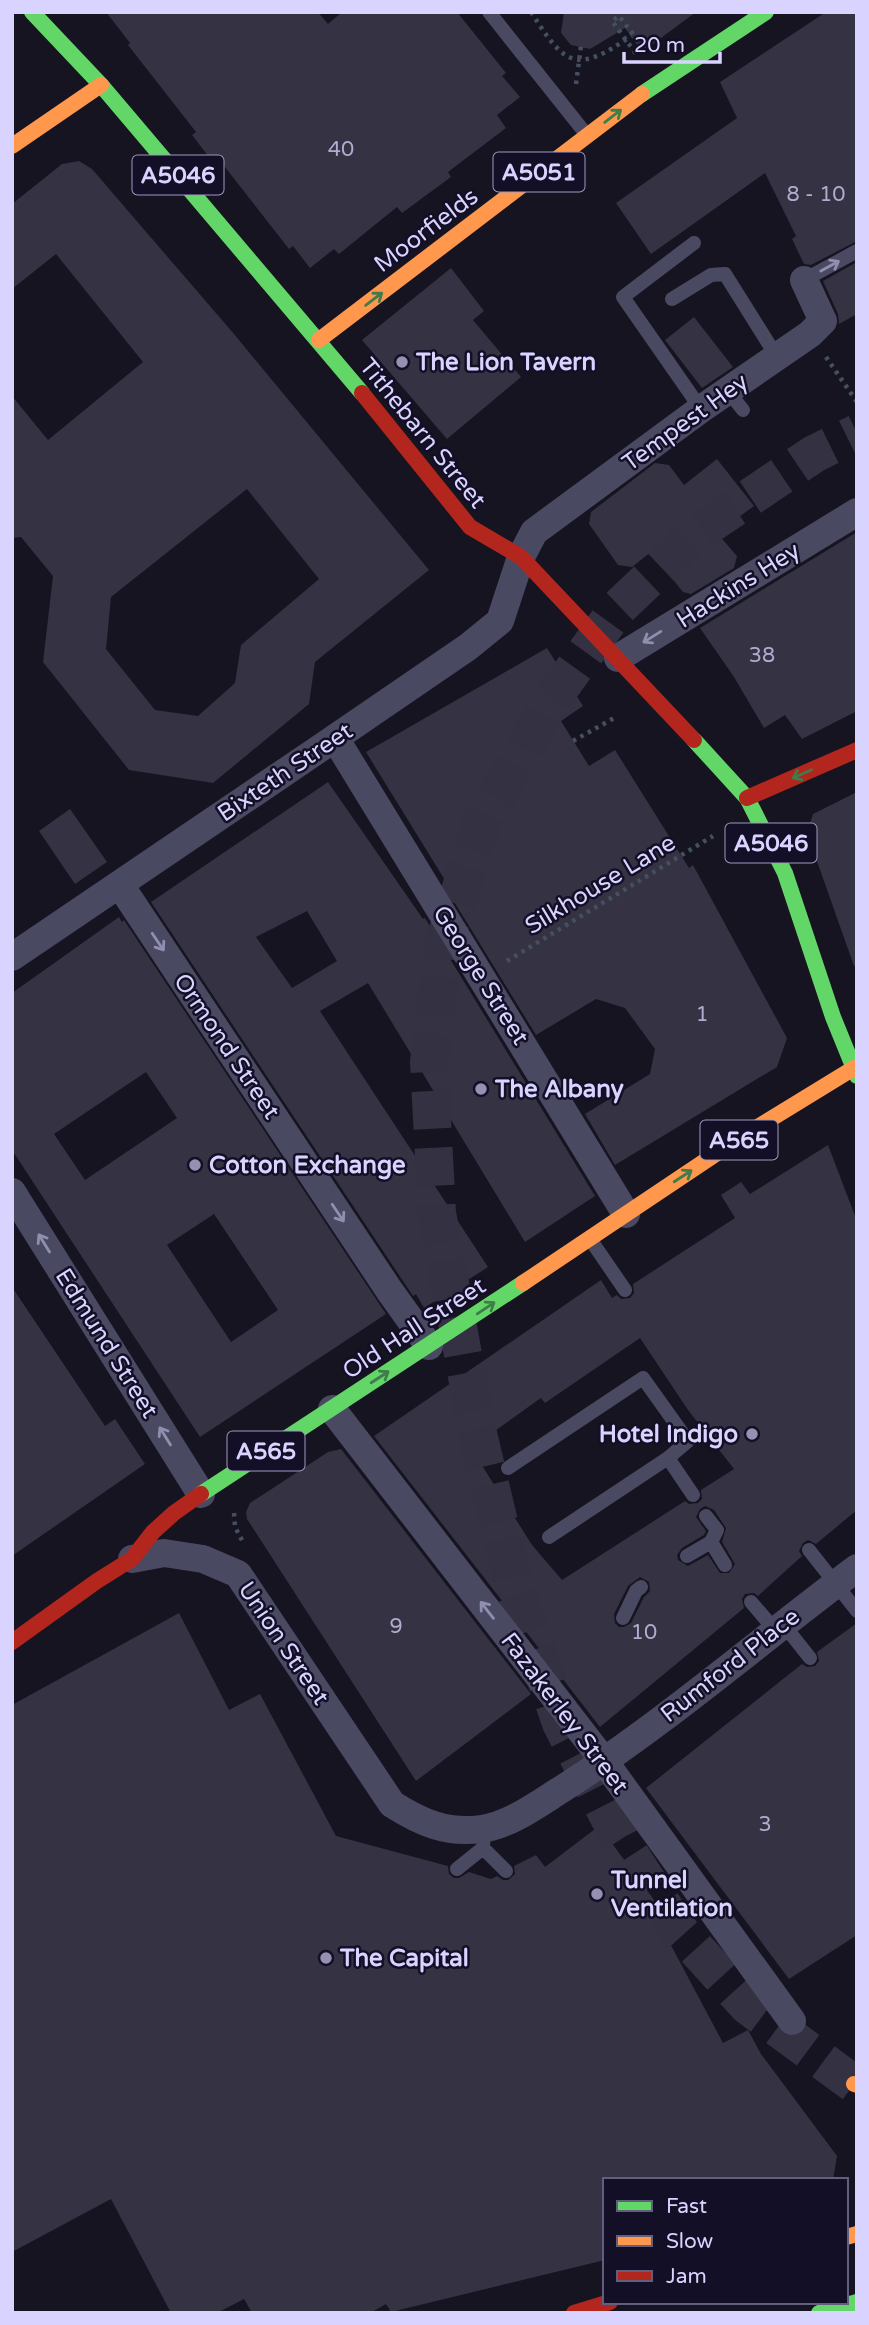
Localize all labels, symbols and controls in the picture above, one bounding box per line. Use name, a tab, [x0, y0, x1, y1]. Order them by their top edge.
scale bar	[624, 21, 720, 65]
text: 20 m	[634, 33, 685, 58]
one-way arrow	[603, 108, 621, 123]
house number: 40	[328, 137, 354, 162]
road number: A5051	[494, 153, 584, 192]
road number: A5046	[132, 156, 224, 194]
street label: Moorfields	[369, 182, 484, 279]
house number: 8 - 10	[786, 182, 846, 207]
one-way arrow	[820, 259, 840, 273]
one-way arrow	[364, 291, 382, 306]
place label: The Lion Tavern	[415, 348, 596, 377]
street label: Tithebarn Street	[353, 352, 492, 514]
marker: The Lion Tavern	[394, 354, 410, 370]
street label: Tempest Hey	[617, 367, 754, 478]
street label: Hackins Hey	[671, 536, 805, 635]
one-way arrow	[643, 631, 663, 645]
house number: 38	[749, 643, 775, 668]
street label: Bixteth Street	[212, 717, 358, 828]
one-way arrow	[791, 768, 813, 781]
road number: A5046	[726, 824, 816, 862]
street label: Silkhouse Lane	[520, 828, 681, 941]
street label: George Street	[426, 900, 535, 1050]
one-way arrow	[151, 932, 165, 951]
street label: Ormond Street	[167, 968, 286, 1125]
house number: 1	[695, 1002, 709, 1027]
place label: The Albany	[494, 1075, 624, 1104]
marker: The Albany	[473, 1081, 489, 1097]
road number: A565	[700, 1120, 778, 1160]
place label: Cotton Exchange	[209, 1151, 406, 1180]
marker: Cotton Exchange	[187, 1157, 203, 1173]
one-way arrow	[673, 1169, 692, 1184]
one-way arrow	[331, 1203, 345, 1222]
one-way arrow	[37, 1234, 52, 1253]
street label: Edmund Street	[49, 1263, 164, 1424]
street label: Old Hall Street	[337, 1271, 491, 1386]
one-way arrow	[476, 1300, 495, 1315]
one-way arrow	[370, 1370, 390, 1384]
place label: Hotel Indigo	[599, 1420, 738, 1449]
marker: Hotel Indigo	[744, 1426, 760, 1442]
one-way arrow	[157, 1427, 172, 1446]
road number: A565	[228, 1432, 304, 1470]
street label: Union Street	[232, 1576, 335, 1710]
one-way arrow	[480, 1602, 495, 1620]
street label: Rumford Place	[655, 1602, 806, 1729]
house number: 9	[389, 1614, 403, 1639]
house number: 10	[631, 1620, 657, 1645]
street label: Fazakerley Street	[494, 1627, 635, 1800]
house number: 3	[758, 1812, 772, 1837]
place label: Tunnel Ventilation	[610, 1866, 733, 1923]
marker: Tunnel Ventilation	[589, 1886, 605, 1902]
place label: The Capital	[339, 1944, 469, 1973]
marker: The Capital	[318, 1950, 334, 1966]
legend	[603, 2178, 848, 2304]
text: Fast	[666, 2194, 707, 2219]
text: Slow	[666, 2229, 714, 2254]
text: Jam	[666, 2264, 707, 2289]

